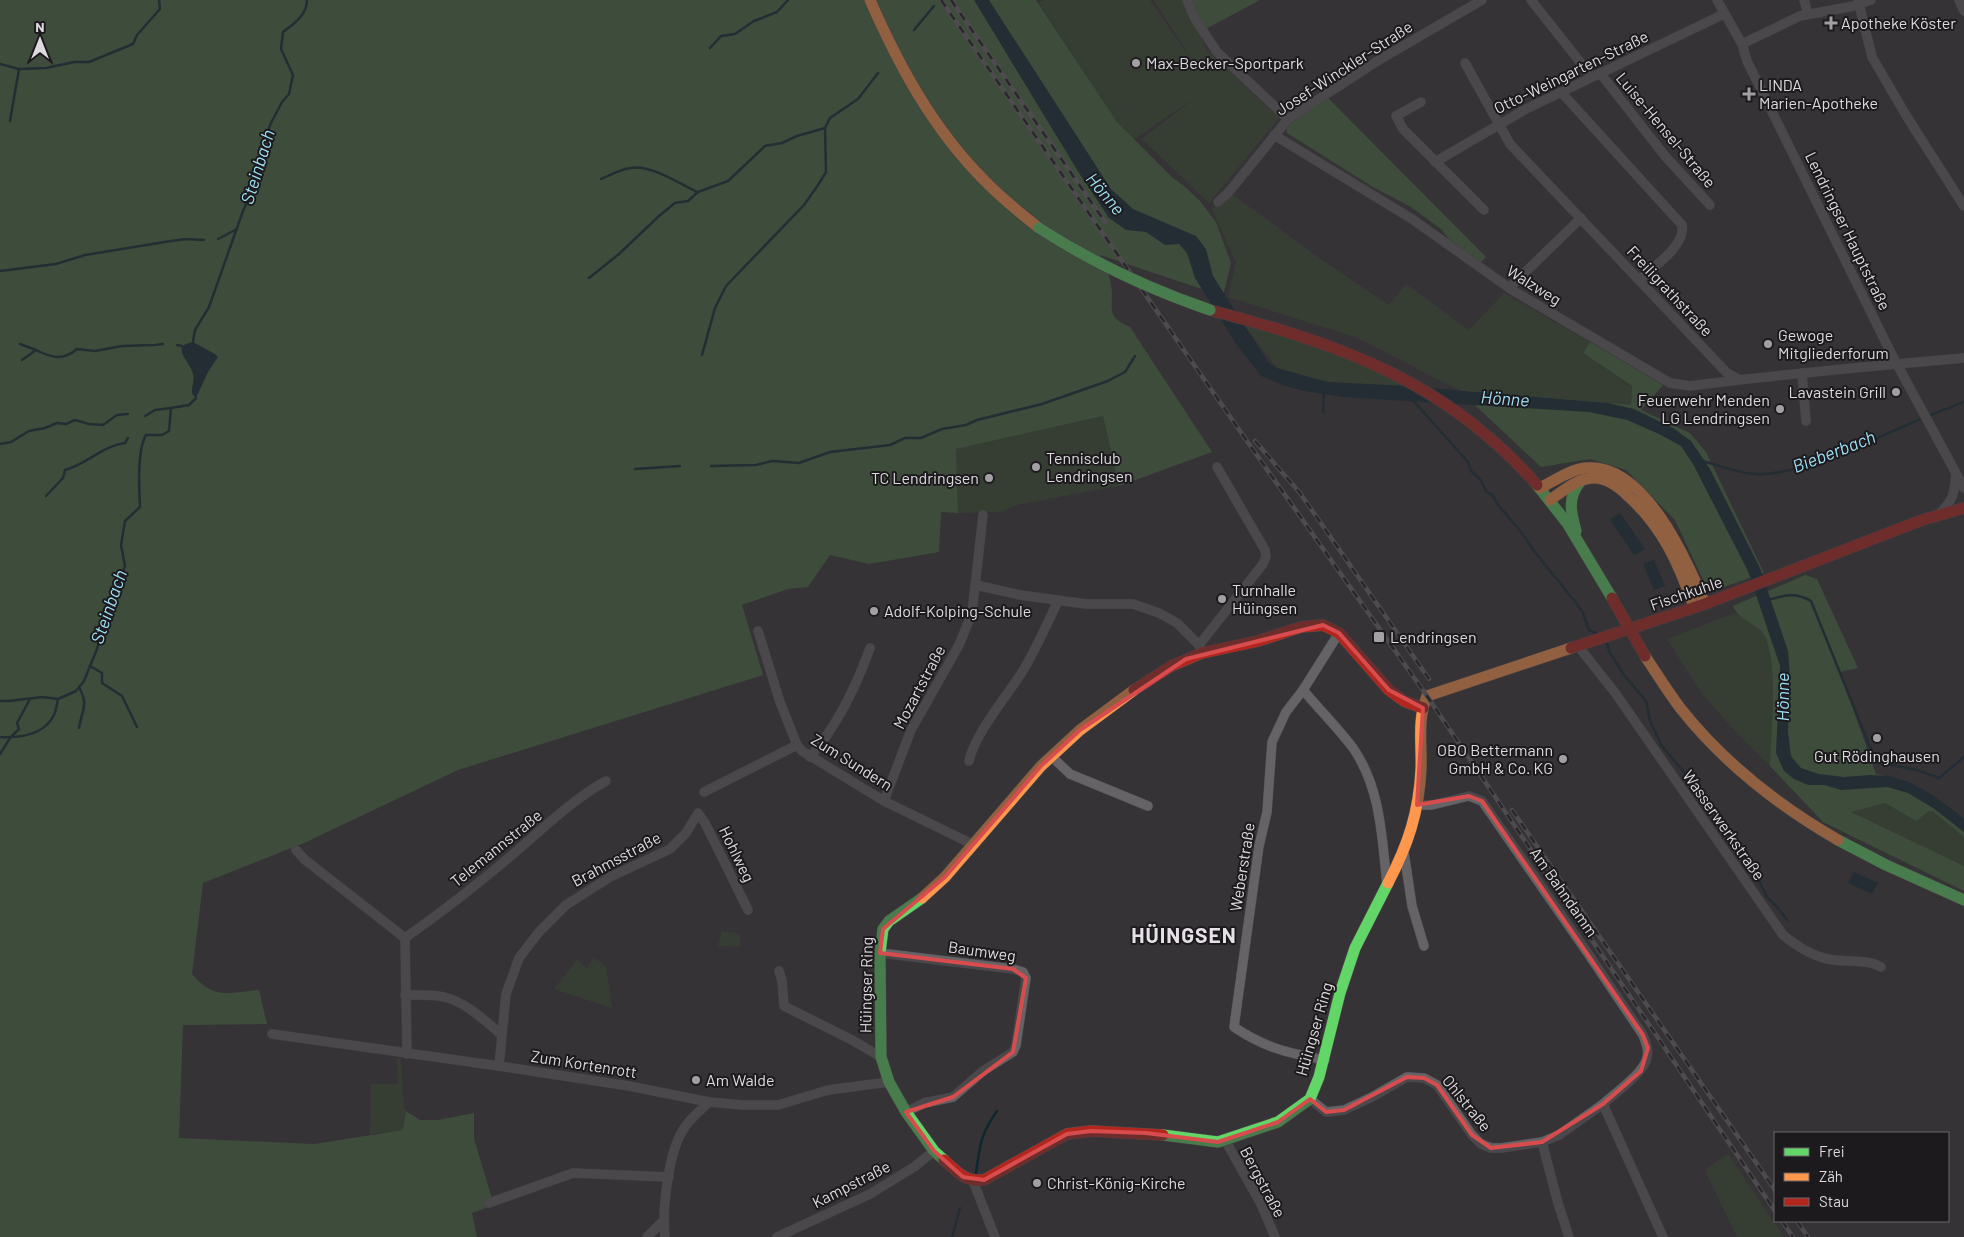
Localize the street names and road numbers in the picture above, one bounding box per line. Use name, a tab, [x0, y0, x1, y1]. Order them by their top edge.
street label: Josef-Winckler-Straße	[1272, 16, 1416, 119]
street label: Otto-Weingarten-Straße	[1491, 26, 1651, 117]
street label: Luise-Hensel-Straße	[1613, 68, 1720, 191]
street label: Lendringser Hauptstraße	[1802, 148, 1895, 313]
street label: Freiligrathstraße	[1624, 241, 1717, 340]
street label: Walzweg	[1504, 260, 1565, 309]
street label: Fischkuhle	[1647, 571, 1724, 614]
street label: Mozartstraße	[889, 642, 949, 732]
street label: Zum Sundern	[808, 729, 896, 794]
street label: Wasserwerkstraße	[1679, 766, 1769, 883]
street label: Telemannstraße	[446, 805, 545, 890]
street label: Weberstraße	[1225, 821, 1258, 913]
street label: Hohlweg	[716, 823, 759, 885]
street label: Brahmsstraße	[568, 827, 664, 890]
street label: Am Bahndamm	[1527, 843, 1602, 940]
street label: Baumweg	[947, 936, 1017, 965]
street label: Hüingser Ring	[855, 937, 876, 1033]
street label: Hüingser Ring	[1291, 980, 1336, 1078]
street label: Zum Kortenrott	[530, 1046, 638, 1081]
street label: Ohlstraße	[1439, 1071, 1496, 1135]
street label: Bergstraße	[1237, 1143, 1290, 1220]
street label: Kampstraße	[809, 1156, 893, 1211]

